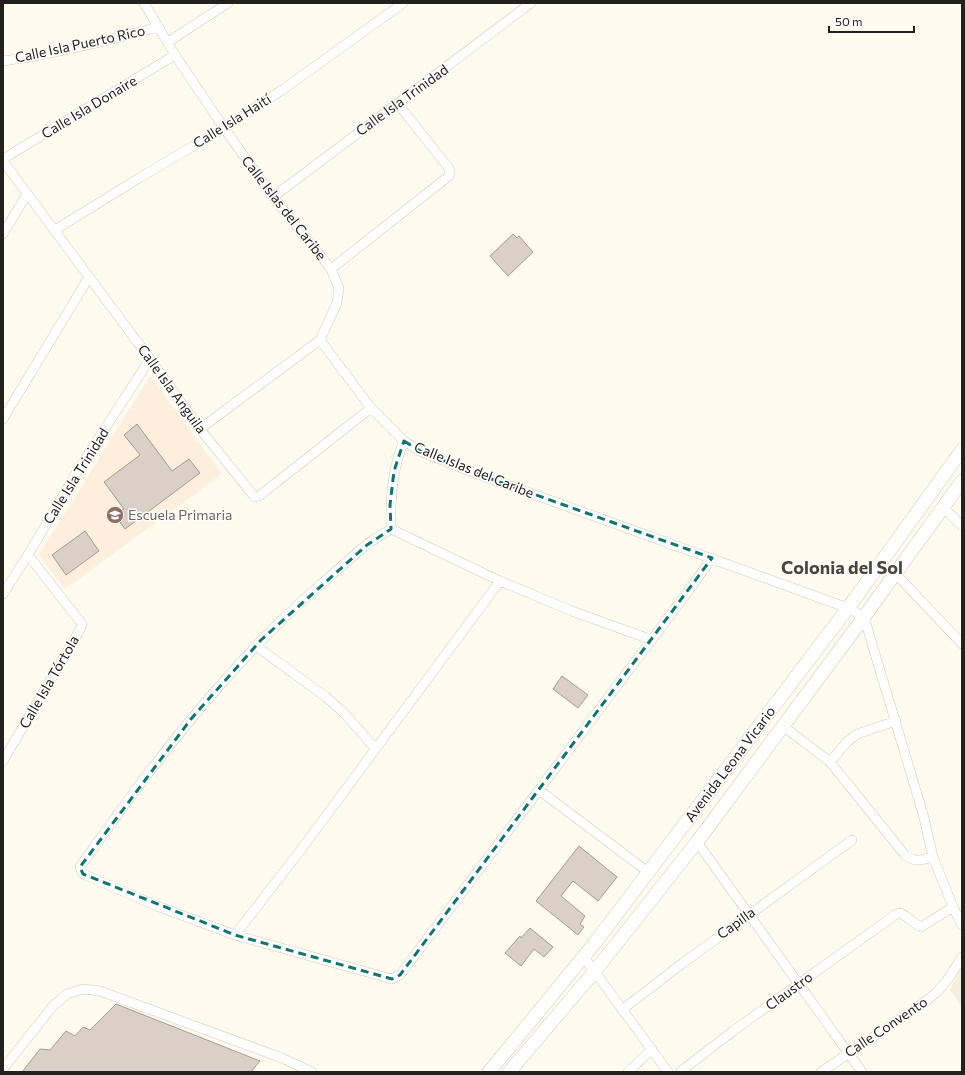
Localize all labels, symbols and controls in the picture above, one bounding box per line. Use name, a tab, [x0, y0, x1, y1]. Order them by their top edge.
scale bar	[829, 8, 914, 34]
text: 50 m	[835, 14, 863, 28]
street label: Calle Isla Puerto Rico	[13, 21, 146, 66]
street label: Calle Isla Trinidad	[352, 60, 451, 139]
street label: Calle Isla Donaire	[38, 71, 140, 142]
street label: Calle Isla Haití	[190, 90, 274, 151]
street label: Calle Islas del Caribe	[238, 152, 330, 263]
street label: Calle Isla Anguila	[135, 341, 210, 436]
street label: Calle Isla Trinidad	[39, 425, 112, 527]
street label: Calle Islas del Caribe	[412, 438, 537, 501]
school or university icon: Escuela Primaria	[105, 505, 125, 525]
place label: Escuela Primaria	[128, 506, 232, 523]
district label: Colonia del Sol	[781, 556, 903, 578]
street label: Calle Isla Tórtola	[15, 632, 82, 731]
street label: Avenida Leona Vicario	[681, 703, 779, 825]
street label: Capilla	[713, 903, 758, 942]
street label: Claustro	[762, 968, 816, 1013]
street label: Calle Convento	[841, 993, 930, 1061]

